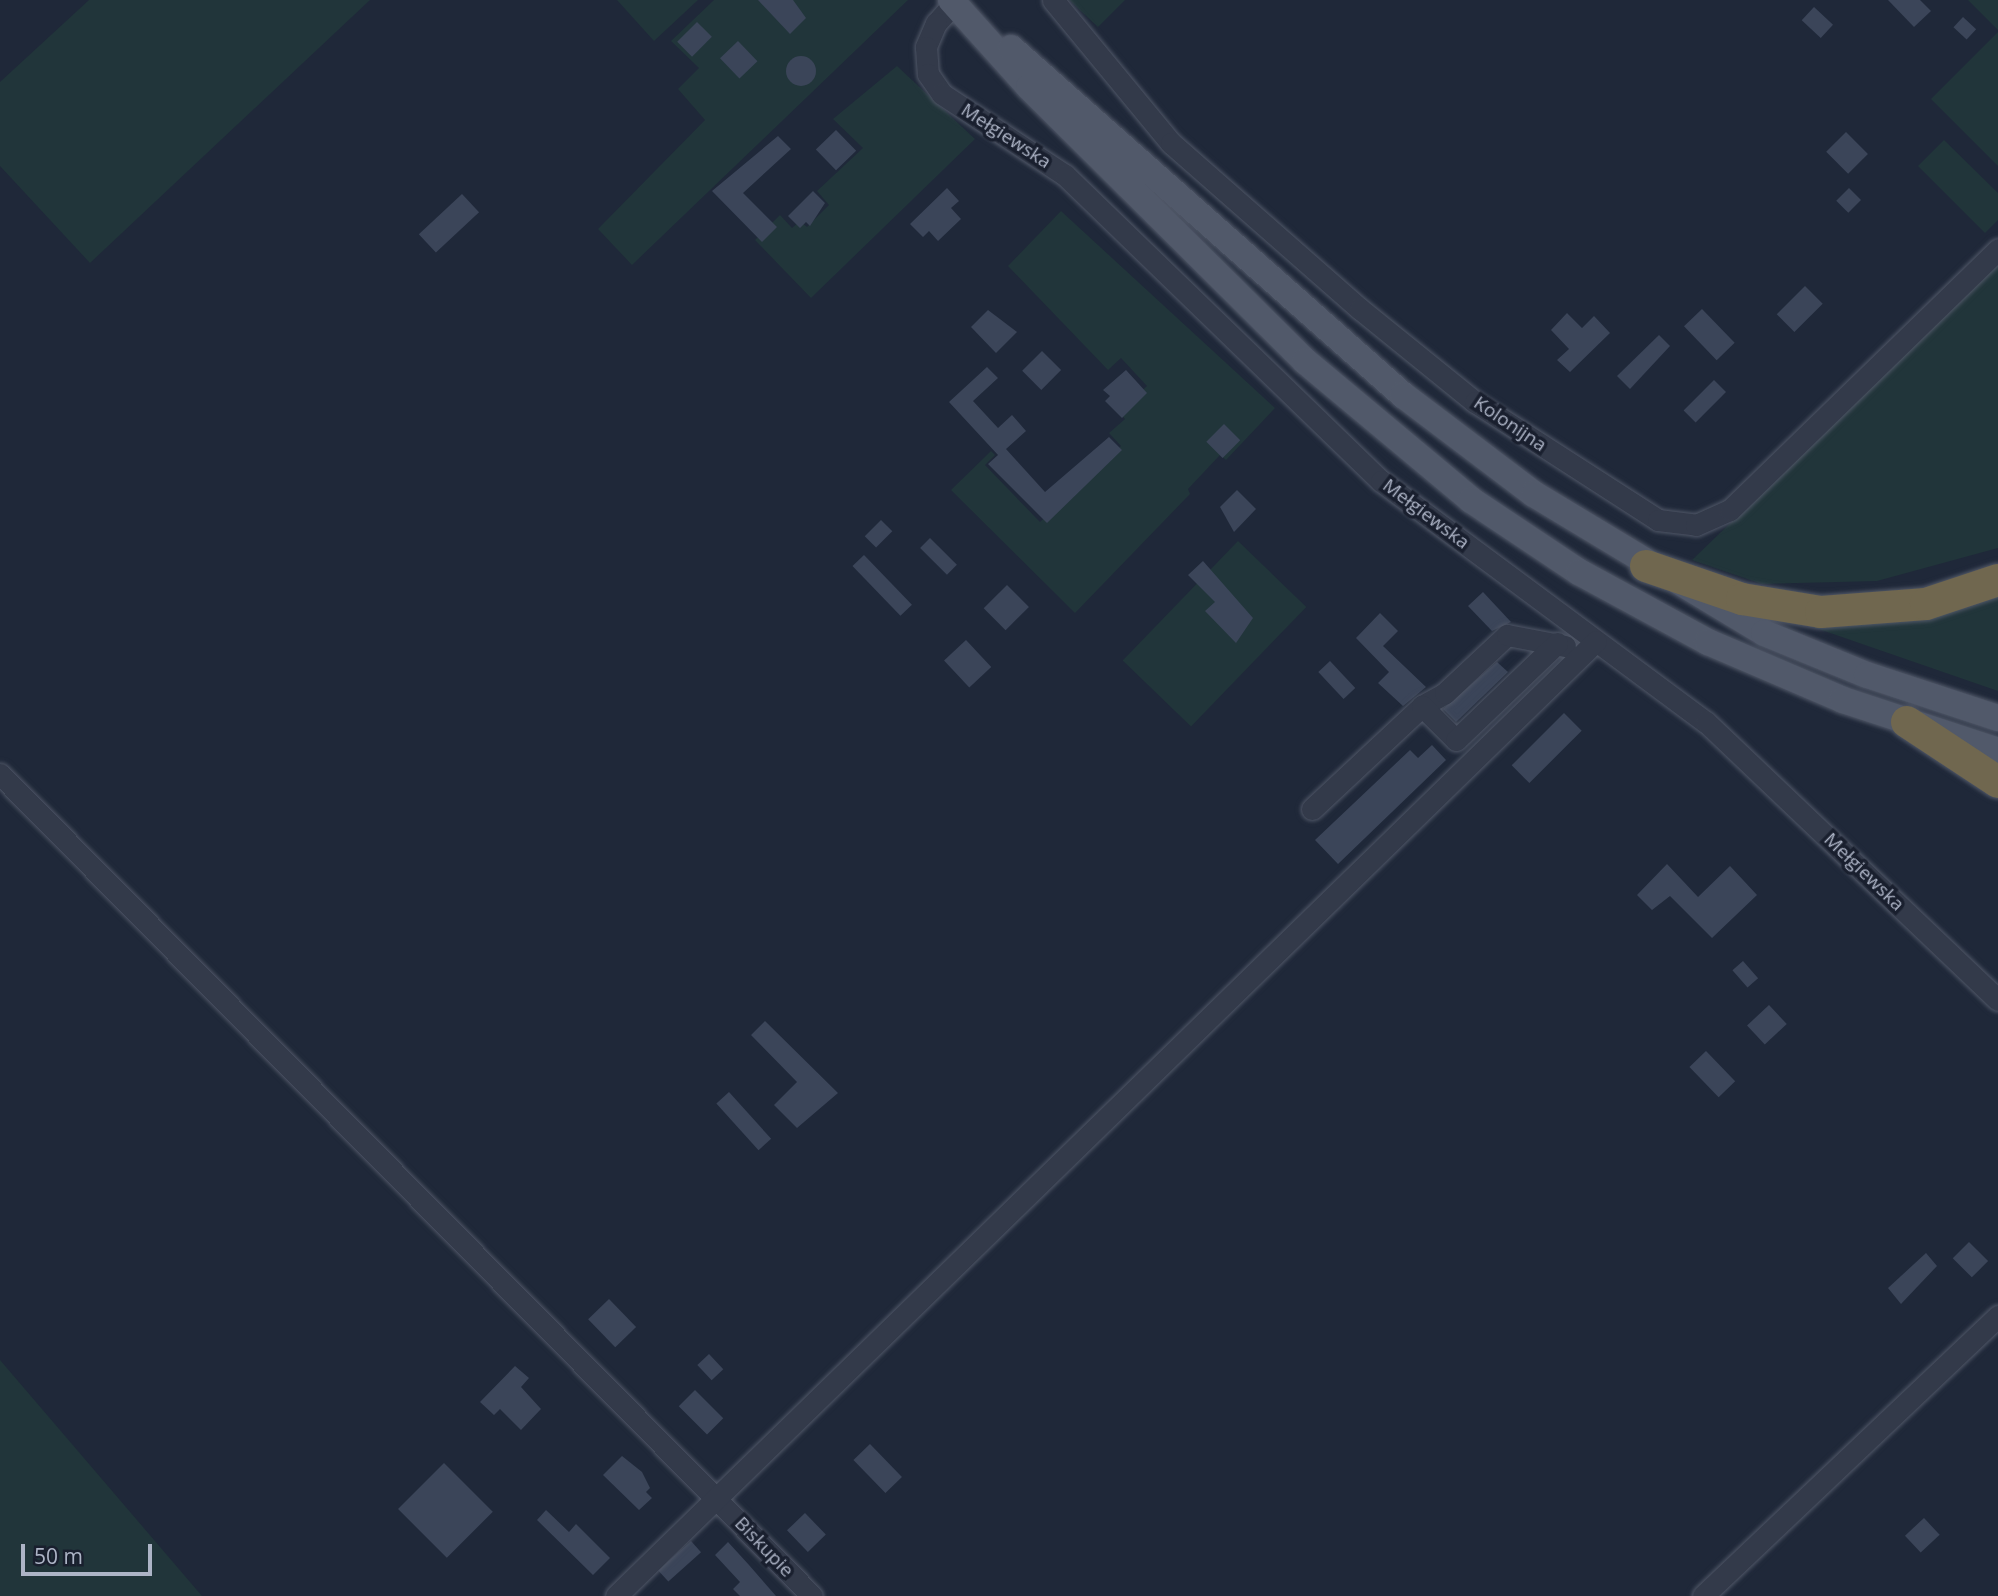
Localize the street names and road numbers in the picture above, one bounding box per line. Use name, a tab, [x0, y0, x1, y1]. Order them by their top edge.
street label: Mełgiewska	[957, 98, 1055, 174]
street label: Kolonijna	[1469, 391, 1551, 457]
street label: Mełgiewska	[1378, 474, 1474, 554]
street label: Mełgiewska	[1819, 828, 1909, 916]
street label: Biskupie	[730, 1512, 798, 1582]

